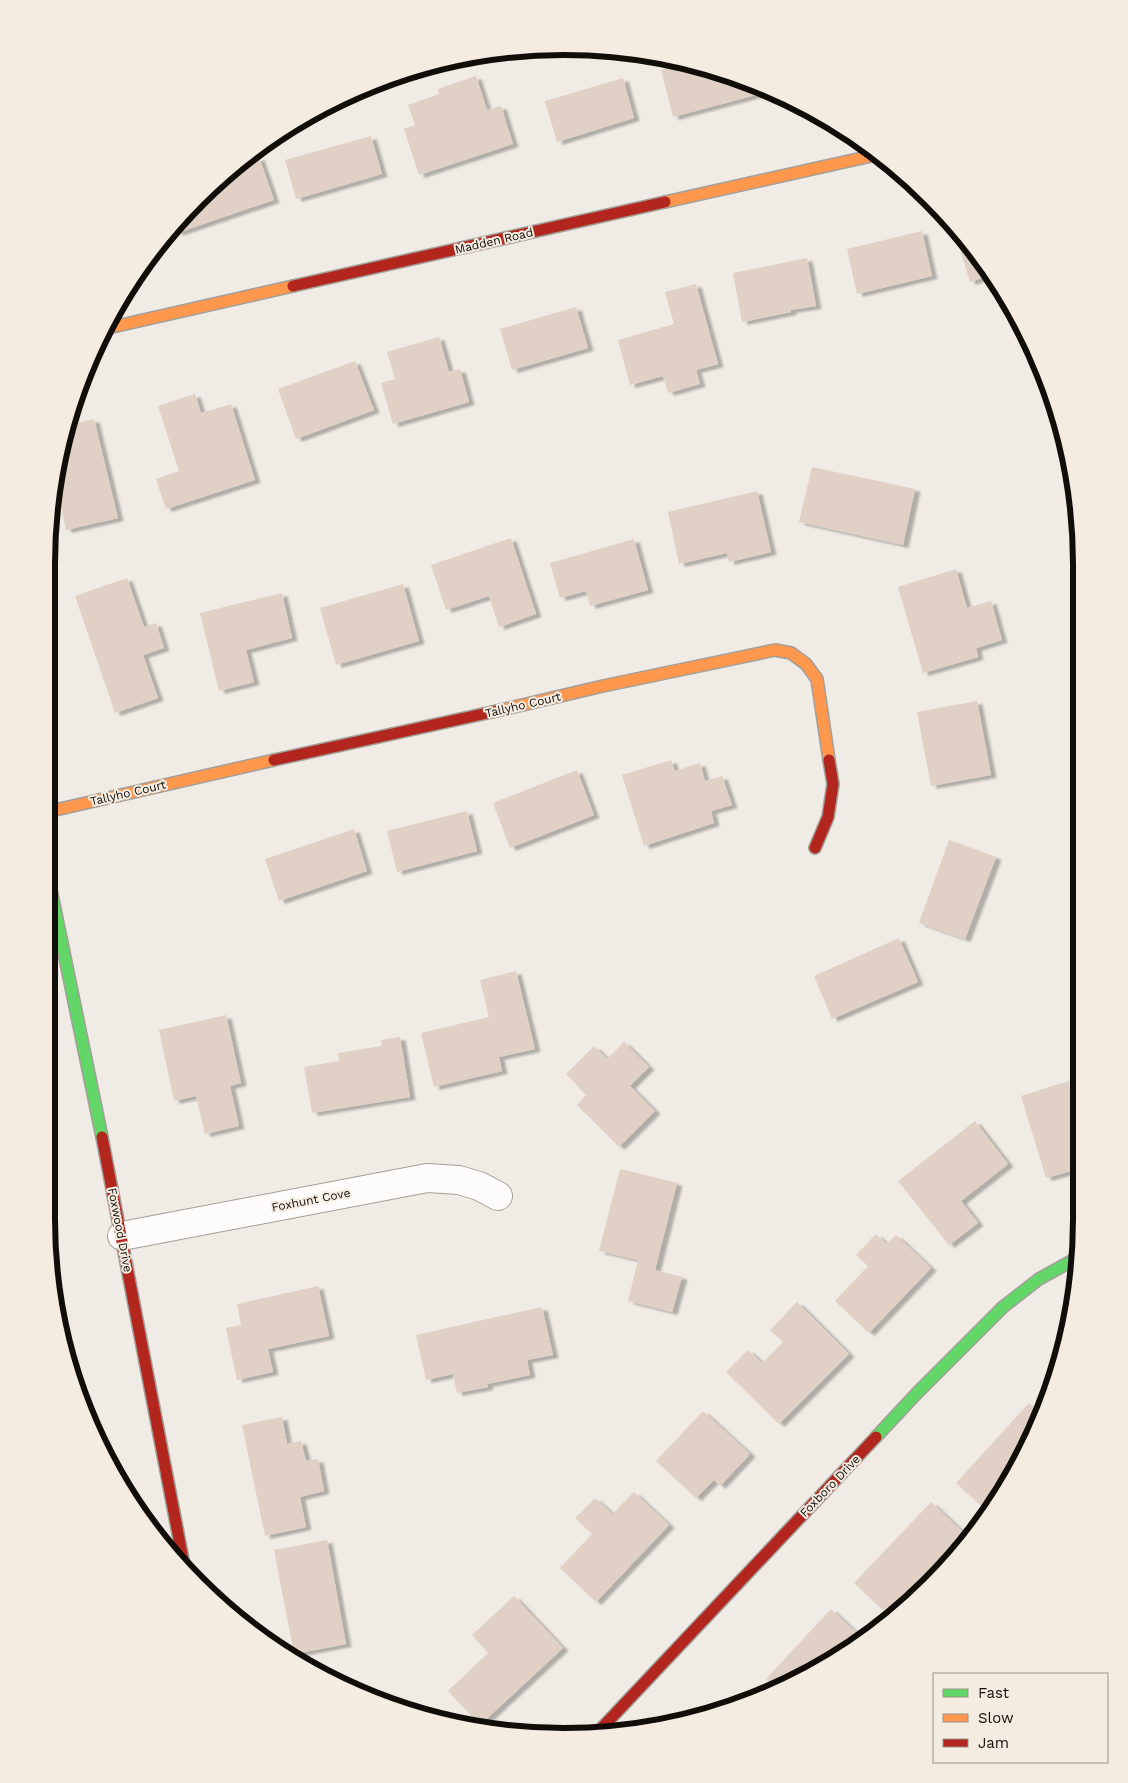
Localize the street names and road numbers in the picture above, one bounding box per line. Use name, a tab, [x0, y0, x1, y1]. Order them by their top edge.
street label: Madden Road	[454, 225, 534, 257]
street label: Tallyho Court	[484, 689, 562, 721]
street label: Tallyho Court	[89, 777, 167, 809]
street label: Foxhunt Cove	[270, 1185, 352, 1214]
street label: Foxwood Drive	[105, 1187, 135, 1273]
street label: Foxboro Drive	[797, 1452, 863, 1520]

